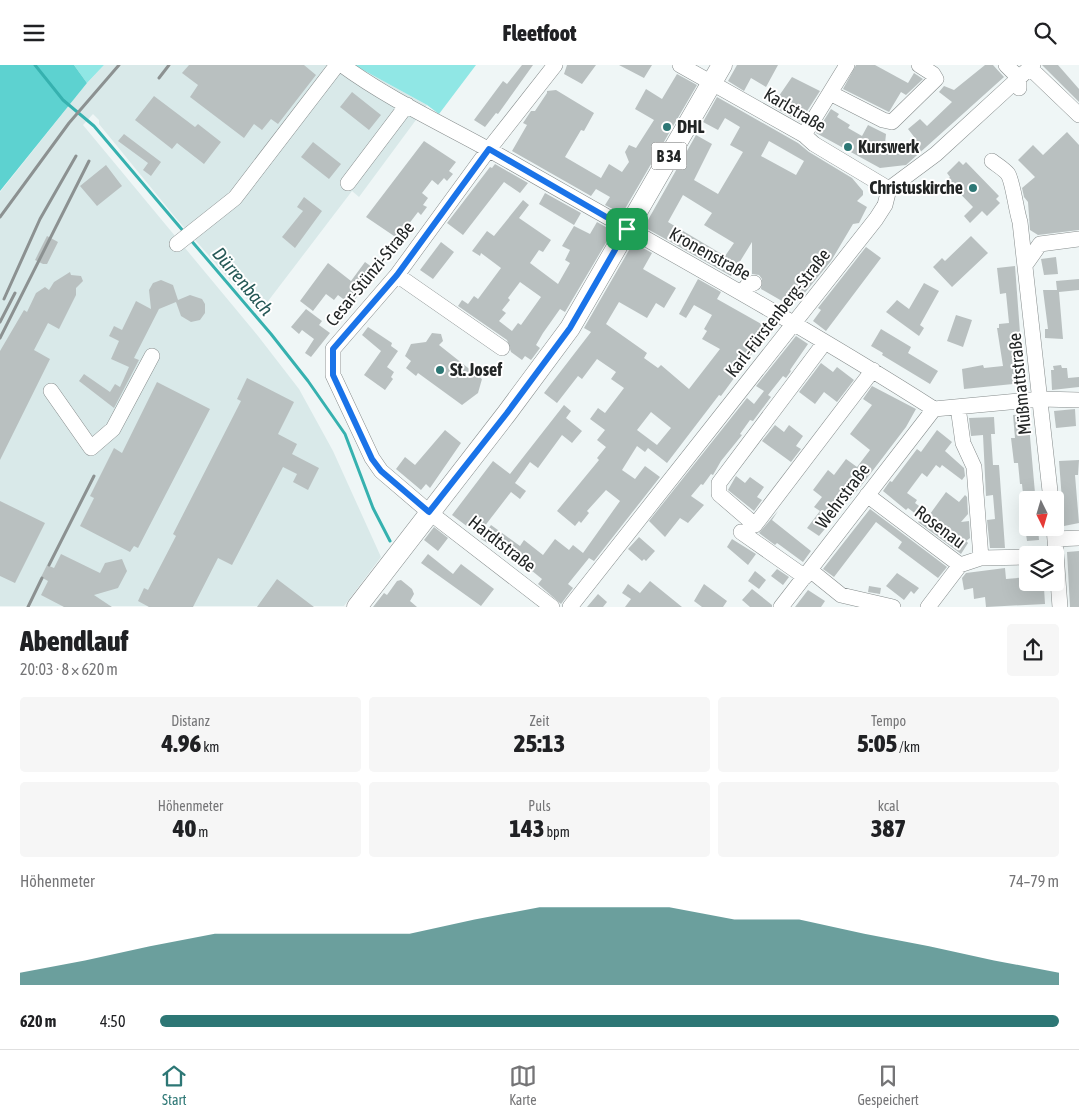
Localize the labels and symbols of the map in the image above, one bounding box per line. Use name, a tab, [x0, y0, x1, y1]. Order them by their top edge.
street label: Karlstraße	[761, 83, 830, 136]
place label: DHL	[677, 116, 705, 137]
marker: DHL	[661, 121, 673, 133]
place label: Kurswerk	[858, 136, 920, 157]
marker: Kurswerk	[842, 141, 854, 153]
road number: B 34	[652, 143, 686, 169]
place label: Christuskirche	[869, 177, 963, 198]
marker: Christuskirche	[967, 182, 979, 194]
pin	[606, 208, 648, 250]
street label: Cesar-Stünzi-Straße	[321, 217, 418, 330]
street label: Kronenstraße	[666, 223, 755, 284]
water label: Dürrenbach	[208, 242, 278, 320]
street label: Karl-Fürstenberg-Straße	[721, 244, 834, 381]
street label: Müßmattstraße	[1004, 332, 1035, 436]
place label: St. Josef	[450, 359, 503, 380]
marker: St. Josef	[434, 364, 446, 376]
street label: Wehrstraße	[811, 459, 874, 532]
north arrow	[1019, 491, 1064, 536]
street label: Rosenau	[911, 501, 970, 552]
street label: Hardtstraße	[465, 511, 540, 576]

